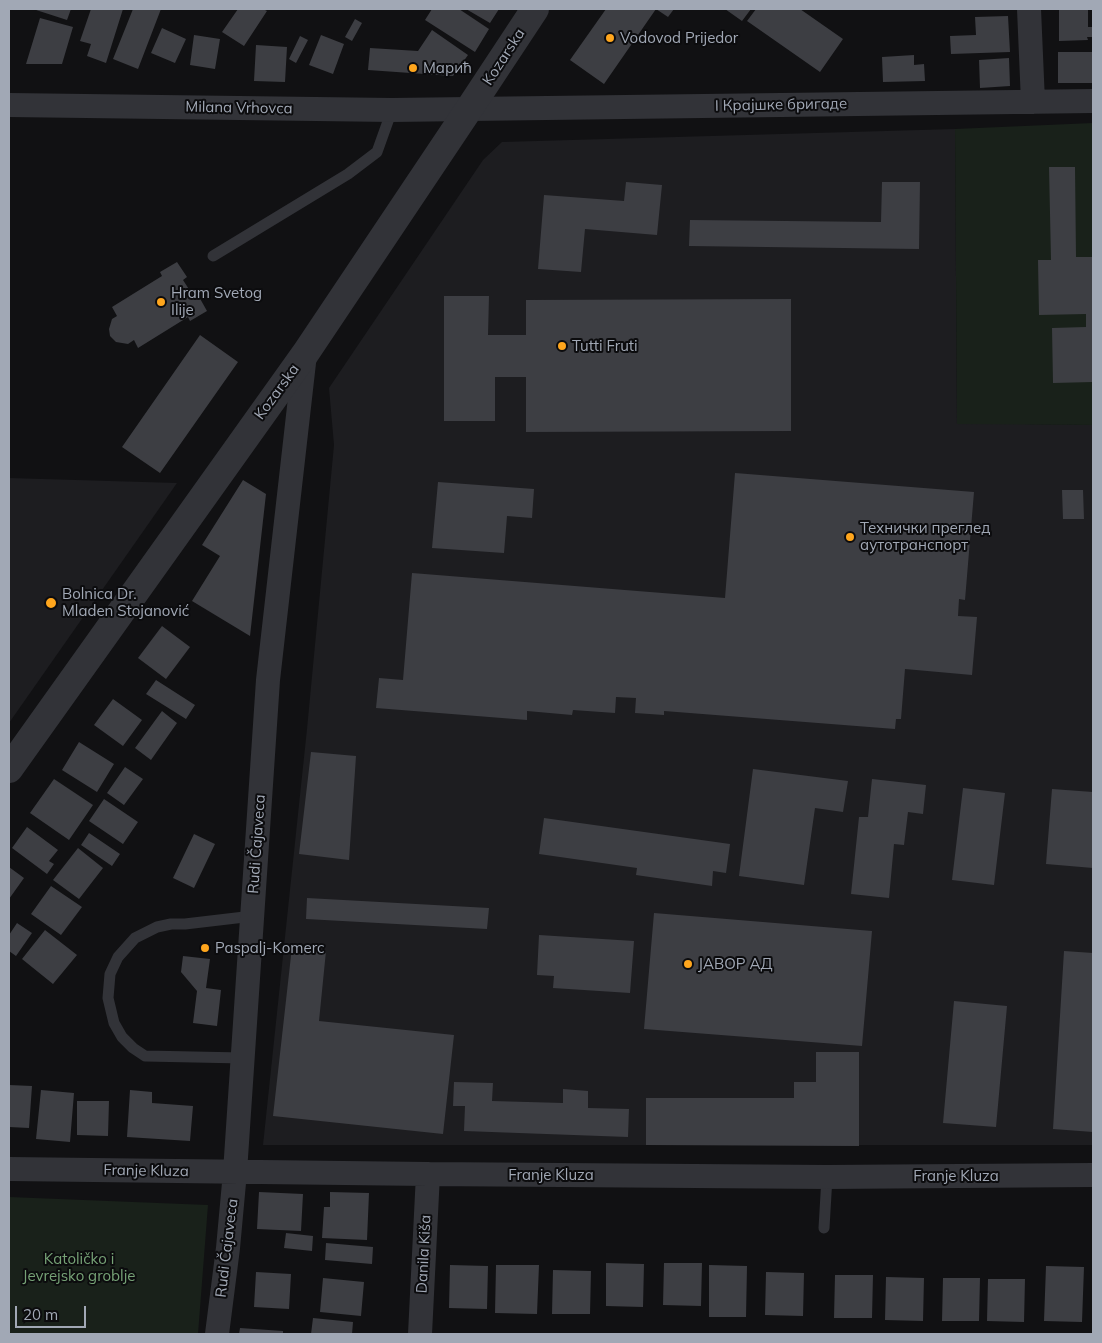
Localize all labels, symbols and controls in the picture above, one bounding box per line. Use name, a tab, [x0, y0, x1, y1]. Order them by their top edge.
street label: Kozarska	[479, 25, 529, 89]
place label: Vodovod Prijedor	[620, 29, 738, 47]
marker: Vodovod Prijedor	[604, 32, 616, 44]
place label: Марић	[423, 59, 472, 77]
marker: Марић	[407, 62, 419, 74]
street label: I Крајшке бригаде	[715, 95, 847, 115]
street label: Milana Vrhovca	[185, 98, 293, 118]
place label: Hram Svetog Ilije	[171, 284, 262, 319]
marker: Hram Svetog Ilije	[155, 296, 167, 308]
place label: Tutti Fruti	[572, 337, 638, 355]
marker: Tutti Fruti	[556, 340, 568, 352]
street label: Kozarska	[251, 361, 303, 423]
place label: Технички преглед аутотранспорт	[860, 519, 990, 554]
marker: Технички преглед аутотранспорт	[844, 531, 856, 543]
place label: Bolnica Dr. Mladen Stojanović	[62, 585, 189, 620]
marker: Bolnica Dr. Mladen Stojanović	[44, 596, 58, 610]
street label: Rudi Čajaveca	[245, 794, 269, 894]
place label: Paspalj-Komerc	[215, 939, 324, 957]
marker: Paspalj-Komerc	[199, 942, 211, 954]
place label: ЈАВОР АД	[698, 955, 772, 973]
marker: ЈАВОР АД	[682, 958, 694, 970]
street label: Franje Kluza	[103, 1161, 189, 1181]
street label: Franje Kluza	[508, 1166, 594, 1184]
street label: Franje Kluza	[913, 1167, 999, 1185]
street label: Rudi Čajaveca	[212, 1198, 242, 1298]
street label: Danila Kiša	[413, 1214, 435, 1294]
park label: Katoličko i Jevrejsko groblje	[23, 1250, 135, 1285]
scale bar	[18, 1296, 89, 1328]
text: 20 m	[23, 1305, 58, 1324]

